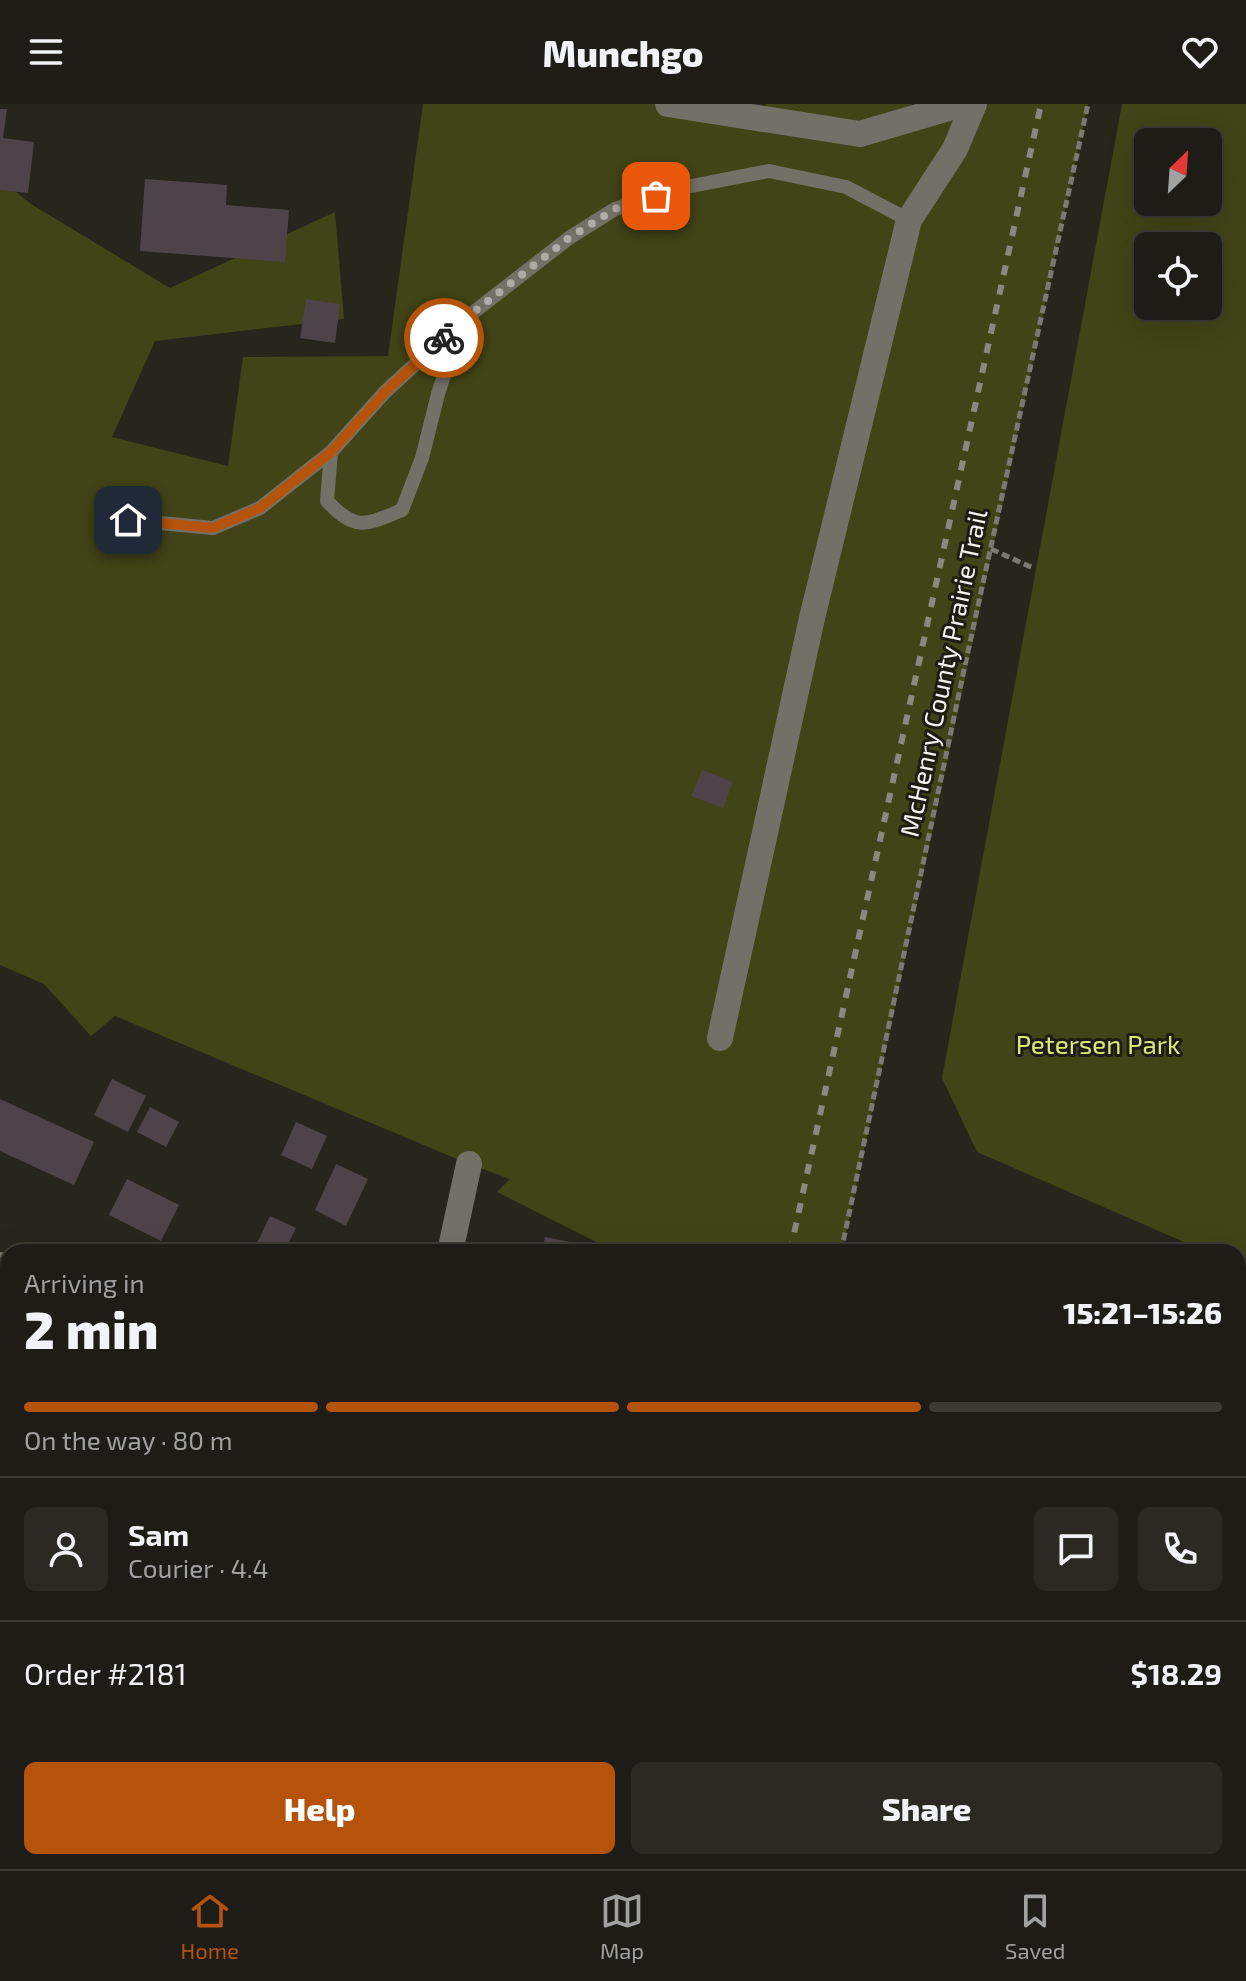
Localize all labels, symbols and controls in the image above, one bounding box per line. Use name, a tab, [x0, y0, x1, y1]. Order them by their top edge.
icon: menu	[24, 30, 68, 74]
icon: heart	[1178, 30, 1222, 74]
text: Munchgo	[543, 31, 703, 74]
north arrow	[1134, 128, 1222, 216]
map controls	[1134, 128, 1222, 320]
pin	[622, 162, 690, 230]
icon: bag	[634, 174, 678, 218]
button: locate	[1134, 232, 1222, 320]
courier	[404, 298, 484, 378]
icon: bike	[422, 316, 466, 360]
pin	[94, 486, 162, 554]
icon: home	[106, 498, 150, 542]
street label: McHenry County Prairie Trail	[893, 506, 992, 839]
park label: Petersen Park	[1016, 1028, 1180, 1059]
text: Arriving in	[24, 1267, 145, 1298]
text: 15:21–15:26	[1063, 1294, 1222, 1330]
text: 2 min	[24, 1297, 159, 1359]
text: On the way · 80 m	[24, 1424, 233, 1455]
button: person	[24, 1507, 108, 1591]
button: chat	[1034, 1507, 1118, 1591]
button: phone	[1138, 1507, 1222, 1591]
text: Sam	[128, 1516, 189, 1552]
text: Courier · 4.4	[128, 1552, 269, 1583]
text: Order #2181	[24, 1655, 187, 1691]
text: $18.29	[1131, 1655, 1222, 1691]
button: Help	[24, 1762, 615, 1854]
button: Share	[631, 1762, 1222, 1854]
tab: Home	[181, 1889, 239, 1963]
tab: Map	[600, 1889, 644, 1963]
tab: Saved	[1005, 1889, 1065, 1963]

